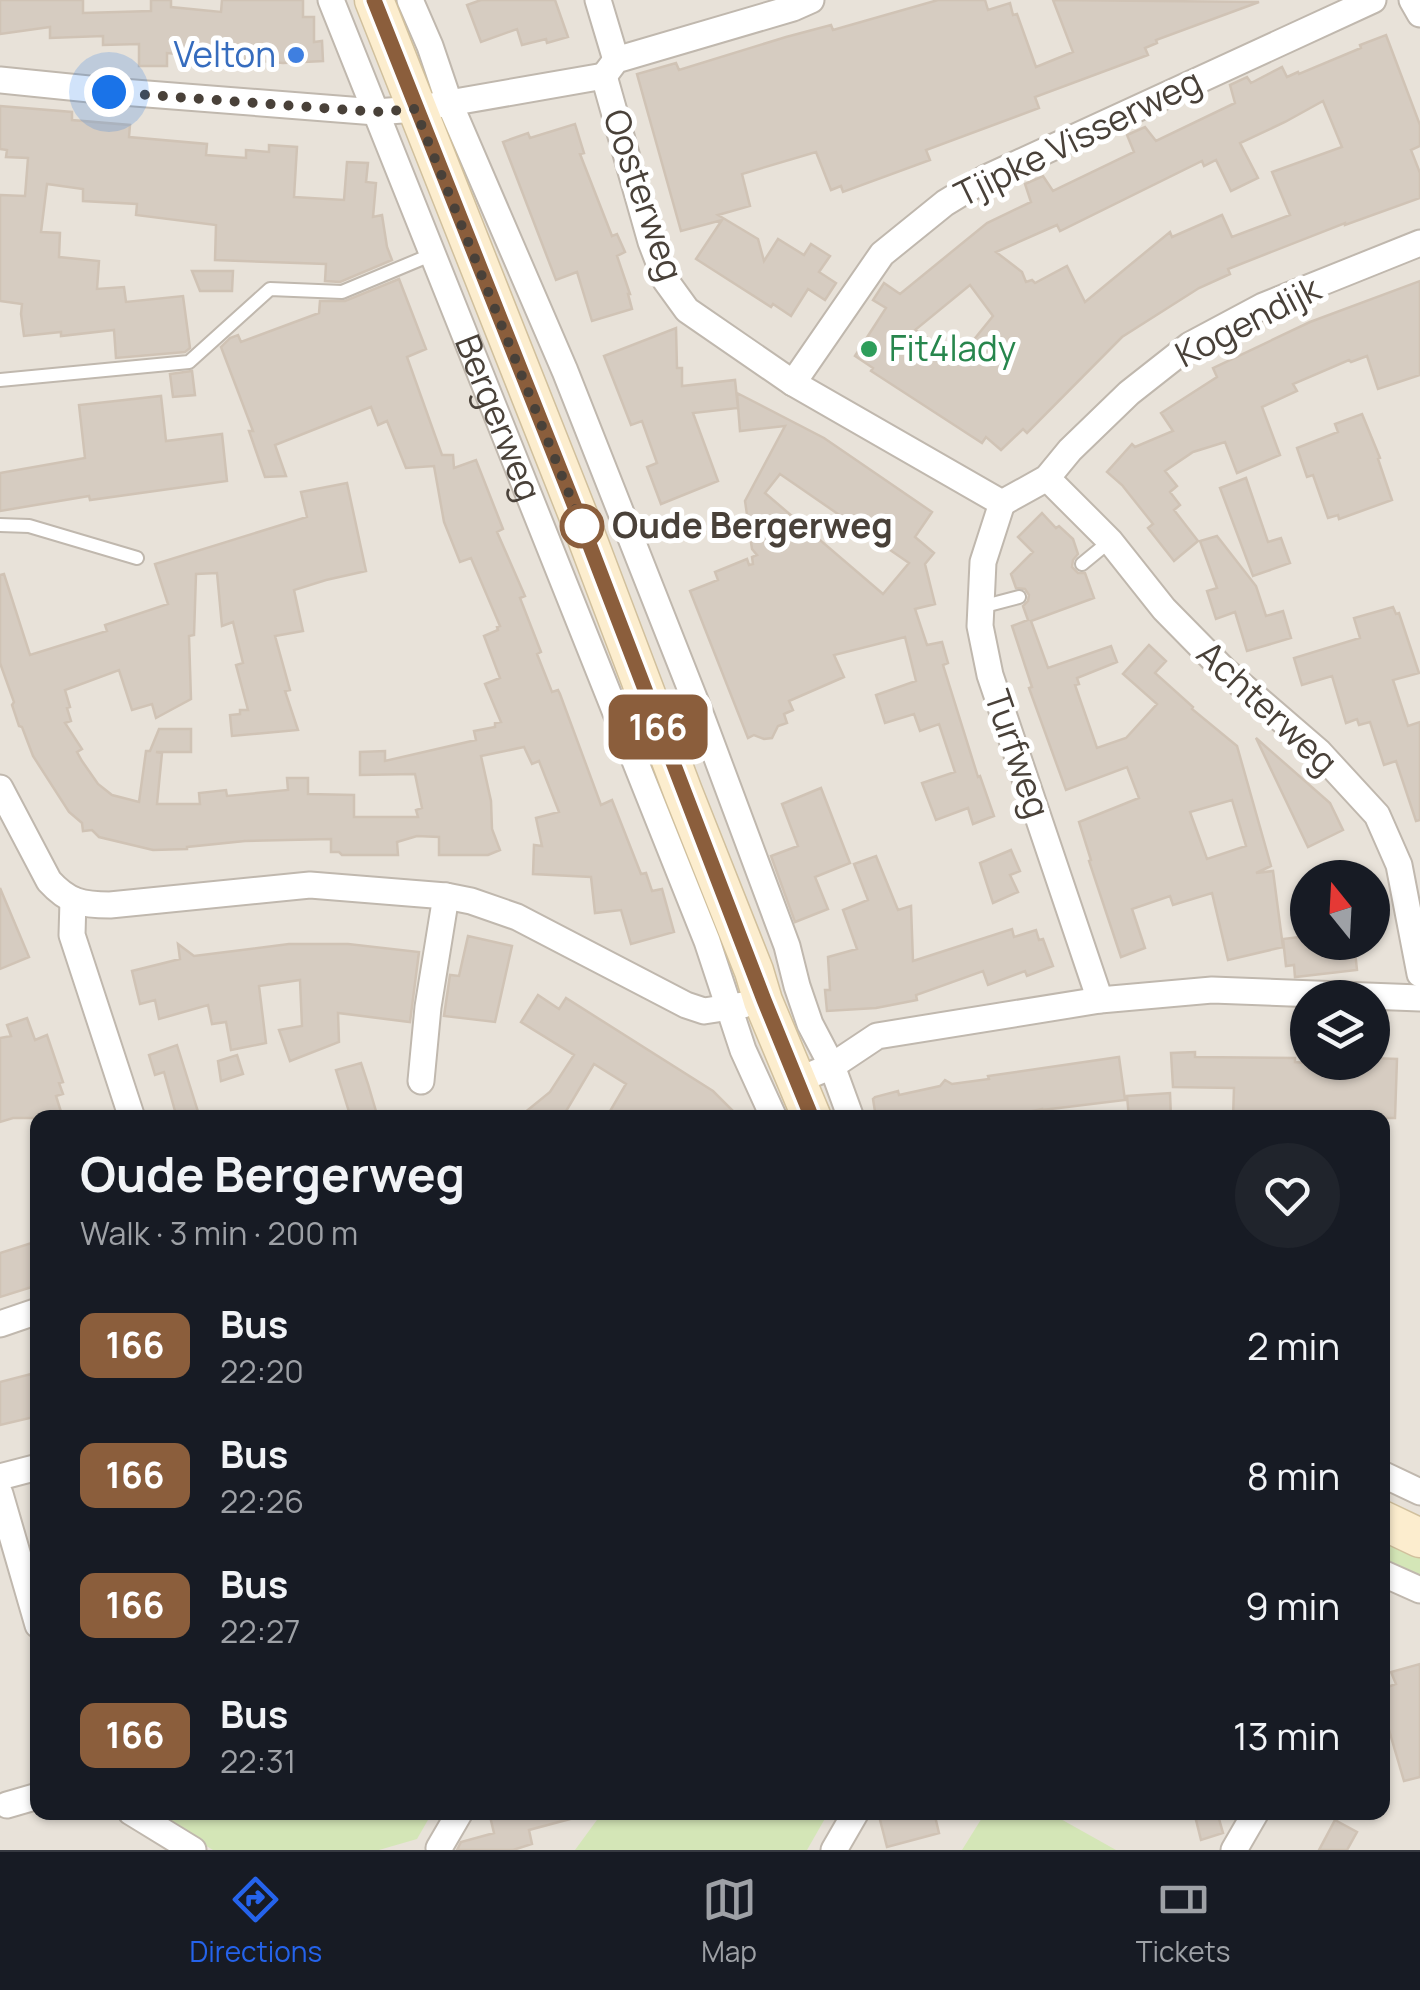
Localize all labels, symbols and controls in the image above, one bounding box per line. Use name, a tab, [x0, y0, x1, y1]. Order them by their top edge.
place label: Velton	[174, 30, 276, 78]
marker: Velton	[285, 44, 307, 66]
street label: Tjipke Visserweg	[946, 57, 1209, 218]
your location	[84, 67, 134, 117]
street label: Oosterweg	[592, 103, 696, 287]
street label: Kogendijk	[1167, 263, 1330, 378]
place label: Fit4lady	[889, 324, 1016, 372]
street label: Bergerweg	[444, 327, 554, 508]
marker: Fit4lady	[858, 338, 880, 360]
place label: Oude Bergerweg	[612, 501, 893, 549]
marker: Oude Bergerweg	[561, 505, 603, 547]
street label: Achterweg	[1187, 630, 1348, 785]
street label: Turfweg	[974, 683, 1062, 824]
line badge: 166	[600, 694, 716, 760]
text: 166	[629, 703, 687, 751]
north arrow	[1290, 860, 1390, 960]
map controls	[1290, 860, 1390, 1080]
button: layers	[1290, 980, 1390, 1080]
text: Oude Bergerweg	[80, 1141, 465, 1206]
button: heart	[1235, 1143, 1340, 1248]
text: Walk · 3 min · 200 m	[80, 1211, 358, 1255]
text: Bus	[220, 1297, 288, 1349]
text: 2 min	[1247, 1319, 1340, 1371]
text: 166	[106, 1321, 164, 1369]
text: 22:20	[220, 1349, 304, 1393]
text: Bus	[220, 1427, 288, 1479]
text: 8 min	[1247, 1449, 1340, 1501]
text: 166	[106, 1451, 164, 1499]
text: 22:26	[220, 1479, 304, 1523]
text: Bus	[220, 1557, 288, 1609]
text: 9 min	[1245, 1579, 1340, 1631]
text: 166	[106, 1581, 164, 1629]
text: 22:27	[220, 1609, 300, 1653]
text: Bus	[220, 1687, 288, 1739]
text: 13 min	[1233, 1709, 1340, 1761]
text: 166	[106, 1711, 164, 1759]
text: 22:31	[220, 1739, 296, 1783]
tab: Directions	[190, 1872, 322, 1970]
tab: Map	[701, 1872, 757, 1970]
tab: Tickets	[1136, 1872, 1230, 1970]

